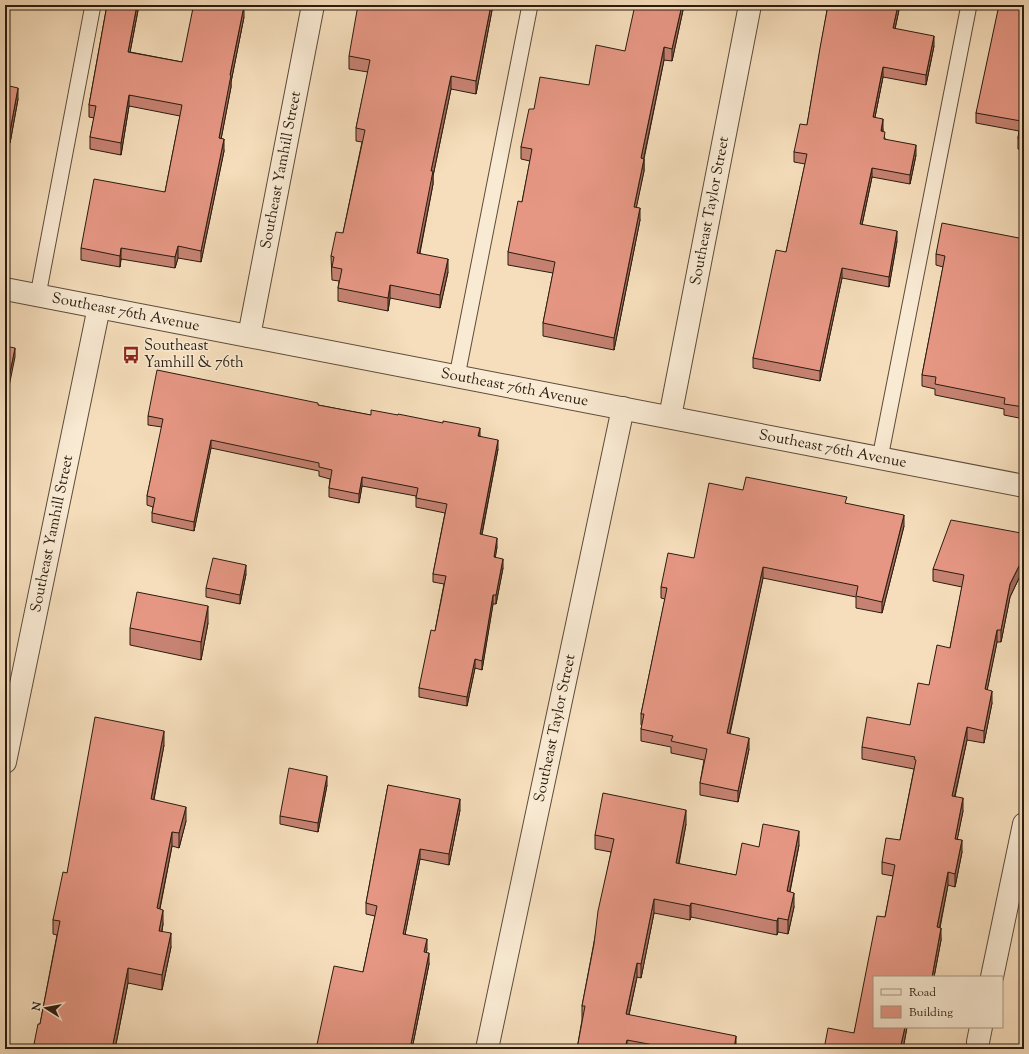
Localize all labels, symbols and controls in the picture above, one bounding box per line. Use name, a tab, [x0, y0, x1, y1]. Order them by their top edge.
street label: Southeast Yamhill Street	[256, 89, 307, 251]
street label: Southeast Taylor Street	[685, 135, 735, 287]
street label: Southeast 76th Avenue	[50, 288, 201, 337]
place label: Southeast Yamhill & 76th	[144, 336, 244, 374]
bus stop icon: Southeast Yamhill & 76th	[121, 345, 141, 365]
street label: Southeast 76th Avenue	[439, 363, 590, 412]
street label: Southeast 76th Avenue	[757, 424, 908, 474]
street label: Southeast Yamhill Street	[26, 453, 79, 614]
street label: Southeast Taylor Street	[529, 652, 581, 804]
legend	[873, 976, 1003, 1028]
text: Road	[909, 984, 936, 1002]
north arrow	[26, 988, 66, 1028]
text: N	[28, 1000, 46, 1013]
text: Building	[909, 1004, 953, 1022]

